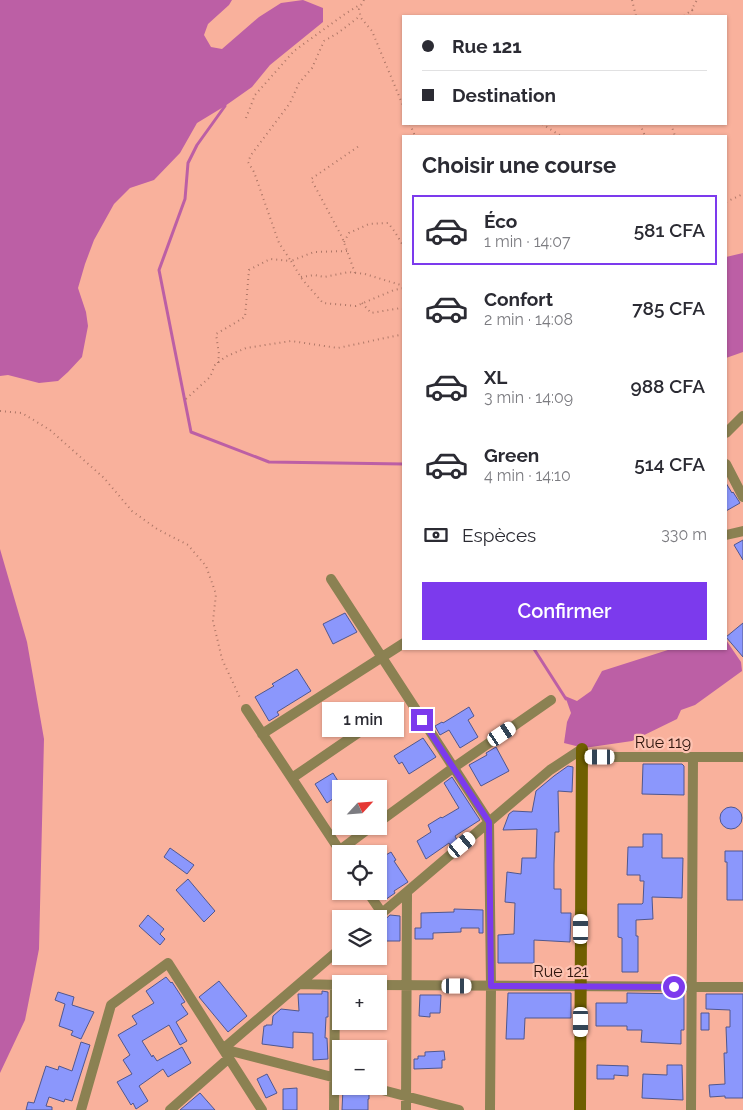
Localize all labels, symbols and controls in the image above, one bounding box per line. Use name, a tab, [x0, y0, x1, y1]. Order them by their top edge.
text: Rue 121	[452, 35, 522, 57]
text: Destination	[452, 84, 556, 106]
text: Choisir une course	[422, 152, 616, 178]
icon: car	[424, 208, 469, 253]
text: Éco	[484, 210, 517, 232]
text: 581 CFA	[634, 219, 705, 241]
text: 1 min · 14:07	[484, 232, 570, 251]
icon: car	[424, 286, 469, 331]
text: Confort	[484, 288, 553, 310]
text: 785 CFA	[632, 297, 705, 319]
text: 2 min · 14:08	[484, 310, 573, 329]
icon: car	[424, 364, 469, 409]
text: XL	[484, 366, 507, 388]
text: 988 CFA	[630, 375, 705, 397]
text: 3 min · 14:09	[484, 388, 573, 407]
icon: car	[424, 442, 469, 487]
text: Green	[484, 444, 539, 466]
text: 514 CFA	[634, 453, 705, 475]
text: 4 min · 14:10	[484, 466, 571, 485]
icon: cash	[422, 521, 450, 549]
text: Espèces	[462, 524, 536, 546]
text: 330 m	[661, 525, 707, 544]
button: Confirmer	[422, 582, 707, 640]
callout: 1 min	[322, 702, 404, 738]
route end	[411, 709, 433, 731]
text: 1 min	[343, 710, 383, 729]
car	[485, 719, 518, 749]
street label: Rue 119	[635, 733, 691, 752]
car	[585, 750, 615, 765]
north arrow	[332, 780, 388, 835]
map controls	[332, 780, 387, 1095]
car	[445, 830, 478, 860]
button: locate	[332, 845, 387, 900]
button: layers	[332, 910, 387, 965]
car	[573, 914, 588, 944]
street label: Rue 121	[533, 962, 589, 981]
button: +	[332, 975, 387, 1030]
route start	[663, 976, 685, 998]
car	[442, 979, 472, 994]
car	[573, 1007, 588, 1037]
button: −	[332, 1040, 387, 1095]

